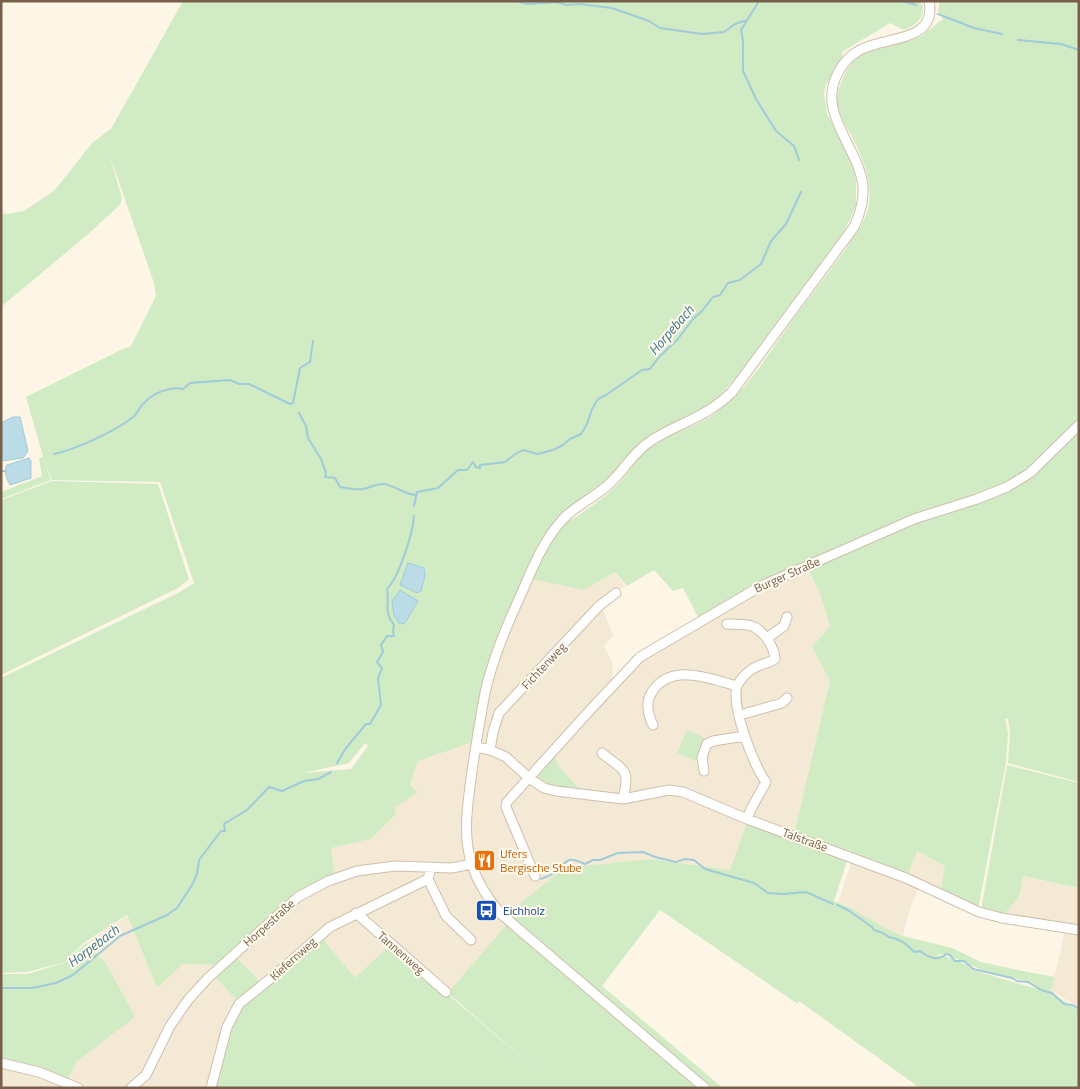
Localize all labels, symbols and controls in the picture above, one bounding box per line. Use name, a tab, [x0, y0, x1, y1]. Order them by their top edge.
water label: Horpebach	[643, 299, 699, 359]
street label: Burger Straße	[751, 552, 823, 598]
street label: Fichtenweg	[517, 638, 571, 694]
street label: Talstraße	[780, 823, 830, 856]
place label: Ufers Bergische Stube	[500, 844, 582, 877]
restaurant icon: Ufers Bergische Stube	[472, 849, 496, 873]
street label: Horpestraße	[239, 894, 299, 951]
bus stop icon: Eichholz	[475, 899, 499, 923]
place label: Eichholz	[503, 901, 545, 920]
water label: Horpebach	[62, 919, 124, 972]
street label: Tannenweg	[373, 926, 429, 979]
street label: Kiefernweg	[265, 932, 320, 985]

